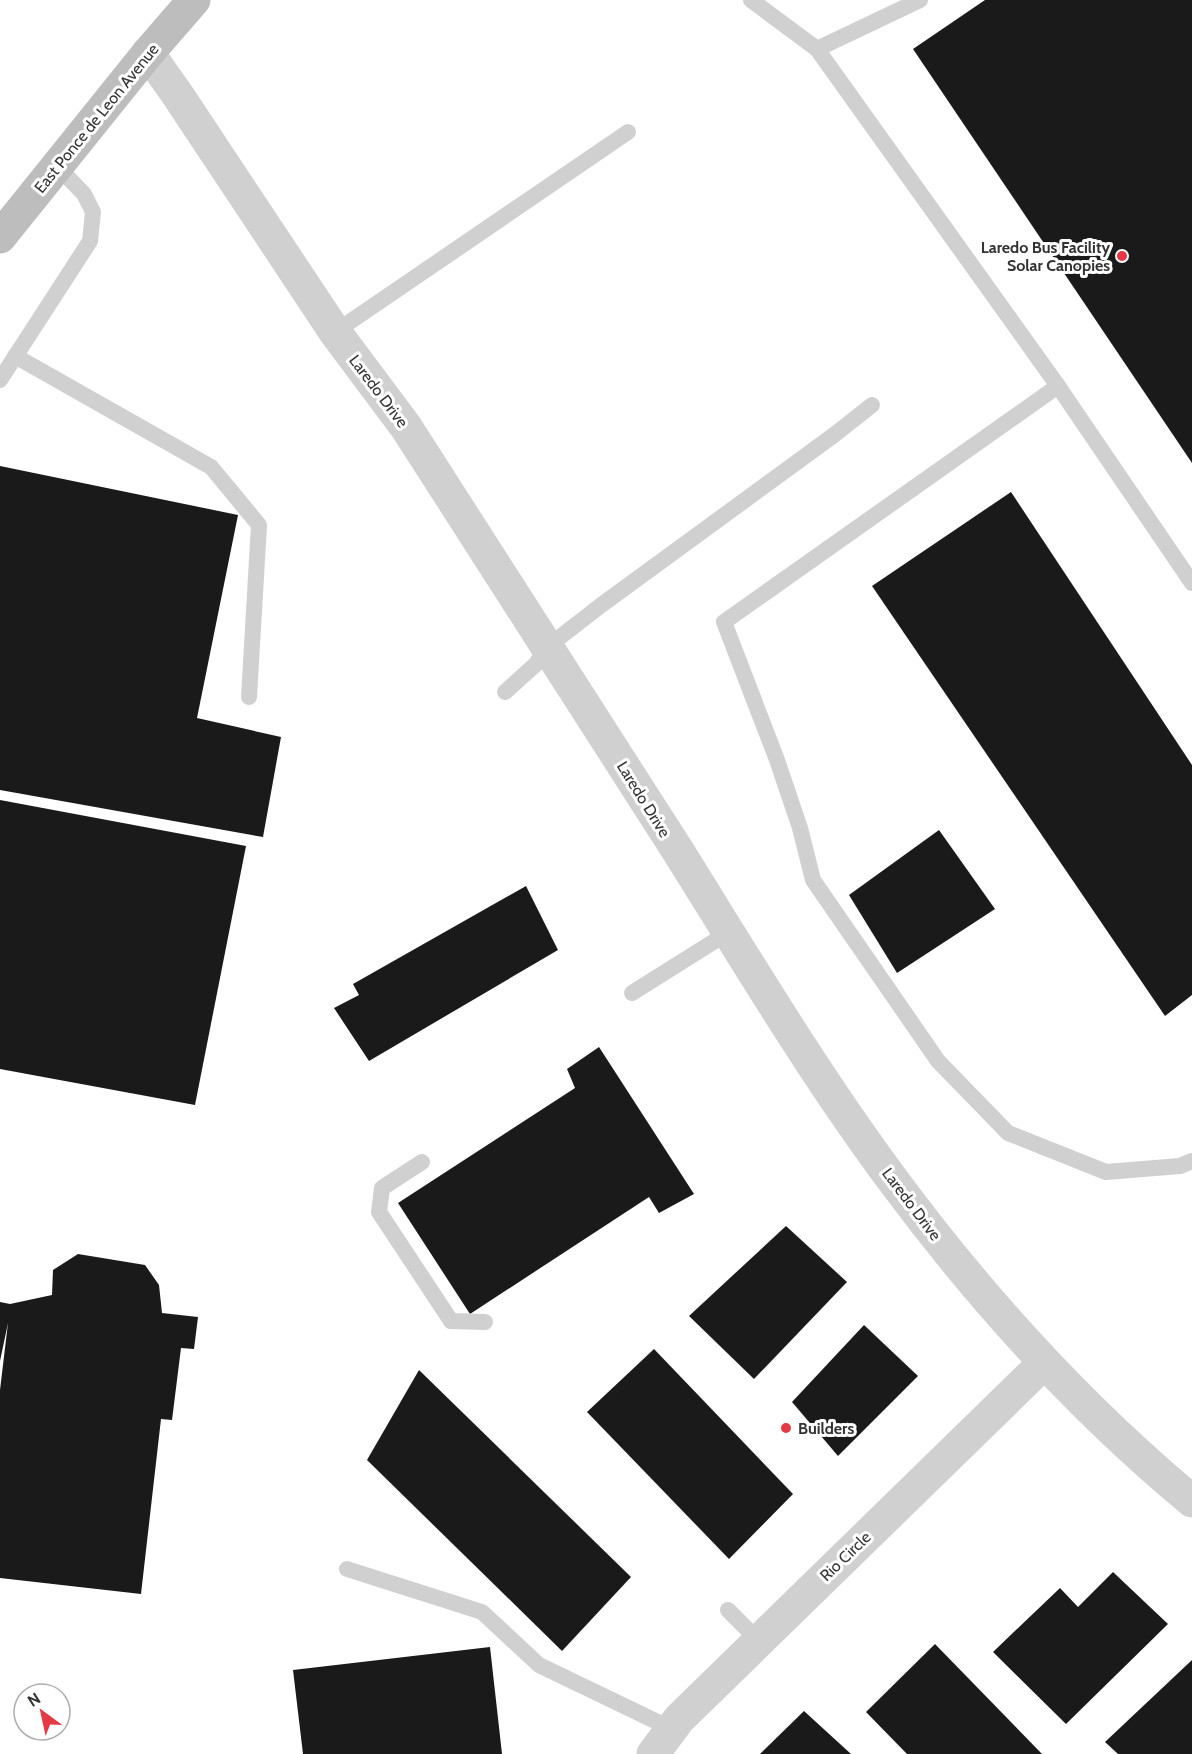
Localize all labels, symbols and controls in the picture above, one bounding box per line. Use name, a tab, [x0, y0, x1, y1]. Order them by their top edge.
street label: East Ponce de Leon Avenue	[30, 40, 162, 197]
place label: Laredo Bus Facility Solar Canopies	[981, 238, 1110, 275]
marker: Laredo Bus Facility Solar Canopies	[1115, 249, 1129, 263]
street label: Laredo Drive	[345, 351, 412, 431]
street label: Laredo Drive	[613, 758, 674, 841]
street label: Laredo Drive	[878, 1164, 945, 1244]
place label: Builders	[798, 1419, 854, 1438]
marker: Builders	[779, 1421, 793, 1435]
street label: Rio Circle	[816, 1528, 875, 1585]
north arrow	[12, 1682, 72, 1742]
text: N	[24, 1689, 44, 1711]

